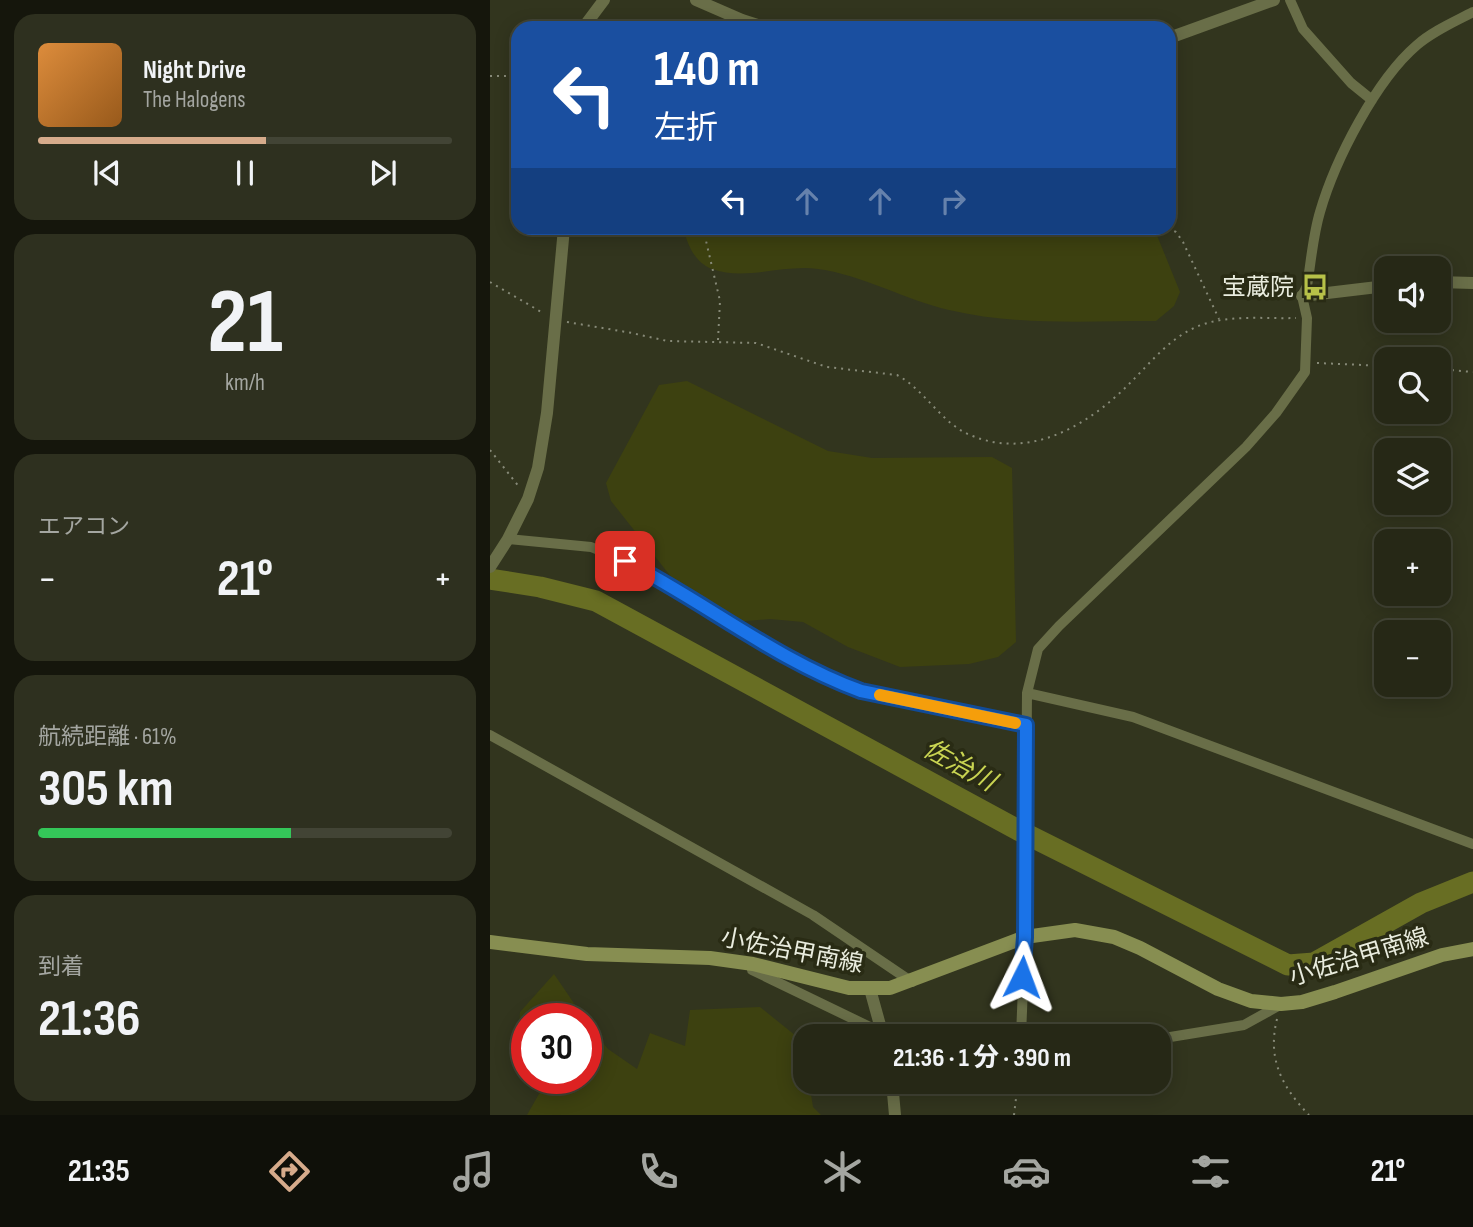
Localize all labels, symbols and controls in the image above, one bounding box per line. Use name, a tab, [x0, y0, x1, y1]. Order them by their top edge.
text: 140 m	[654, 41, 760, 100]
icon: left	[539, 49, 630, 140]
text: Night Drive	[143, 55, 246, 86]
text: The Halogens	[143, 86, 246, 114]
text: 左折	[654, 109, 718, 148]
icon: previous	[88, 154, 126, 192]
icon: pause	[226, 154, 264, 192]
icon: next	[364, 154, 402, 192]
icon: left	[715, 182, 753, 220]
icon: ahead	[788, 182, 826, 220]
icon: ahead	[861, 182, 899, 220]
icon: right	[934, 182, 972, 220]
map controls	[1374, 256, 1451, 697]
button: sound	[1374, 256, 1451, 333]
text: 21	[207, 269, 283, 378]
bus stop icon: 宝蔵院	[1300, 272, 1330, 302]
place label: 宝蔵院	[1222, 273, 1294, 302]
button: search	[1374, 347, 1451, 424]
text: km/h	[225, 369, 265, 397]
button: layers	[1374, 438, 1451, 515]
text: エアコン	[38, 513, 130, 541]
button: +	[1374, 529, 1451, 606]
pin	[595, 531, 655, 591]
icon: arrive	[606, 542, 644, 580]
text: 21°	[217, 548, 273, 611]
text: −	[38, 557, 57, 602]
text: +	[433, 557, 452, 602]
button: −	[1374, 620, 1451, 697]
text: 航続距離 · 61%	[38, 723, 177, 751]
water label: 佐治川	[917, 734, 1003, 800]
text: 305 km	[38, 758, 173, 821]
street label: 小佐治甲南線	[1286, 922, 1432, 992]
street label: 小佐治甲南線	[719, 923, 865, 979]
position arrow	[985, 940, 1059, 1014]
text: 到着	[38, 953, 84, 981]
text: 21:36	[38, 988, 141, 1051]
speed limit sign: 30	[511, 1003, 602, 1094]
text: 21:36 · 1 分 · 390 m	[893, 1043, 1071, 1074]
icon: directions	[265, 1147, 314, 1196]
icon: music	[449, 1147, 498, 1196]
icon: phone	[634, 1147, 683, 1196]
icon: climate	[818, 1147, 867, 1196]
icon: car	[1002, 1147, 1051, 1196]
icon: filters	[1186, 1147, 1235, 1196]
text: 21:35	[68, 1152, 130, 1191]
text: 21°	[1371, 1152, 1405, 1191]

